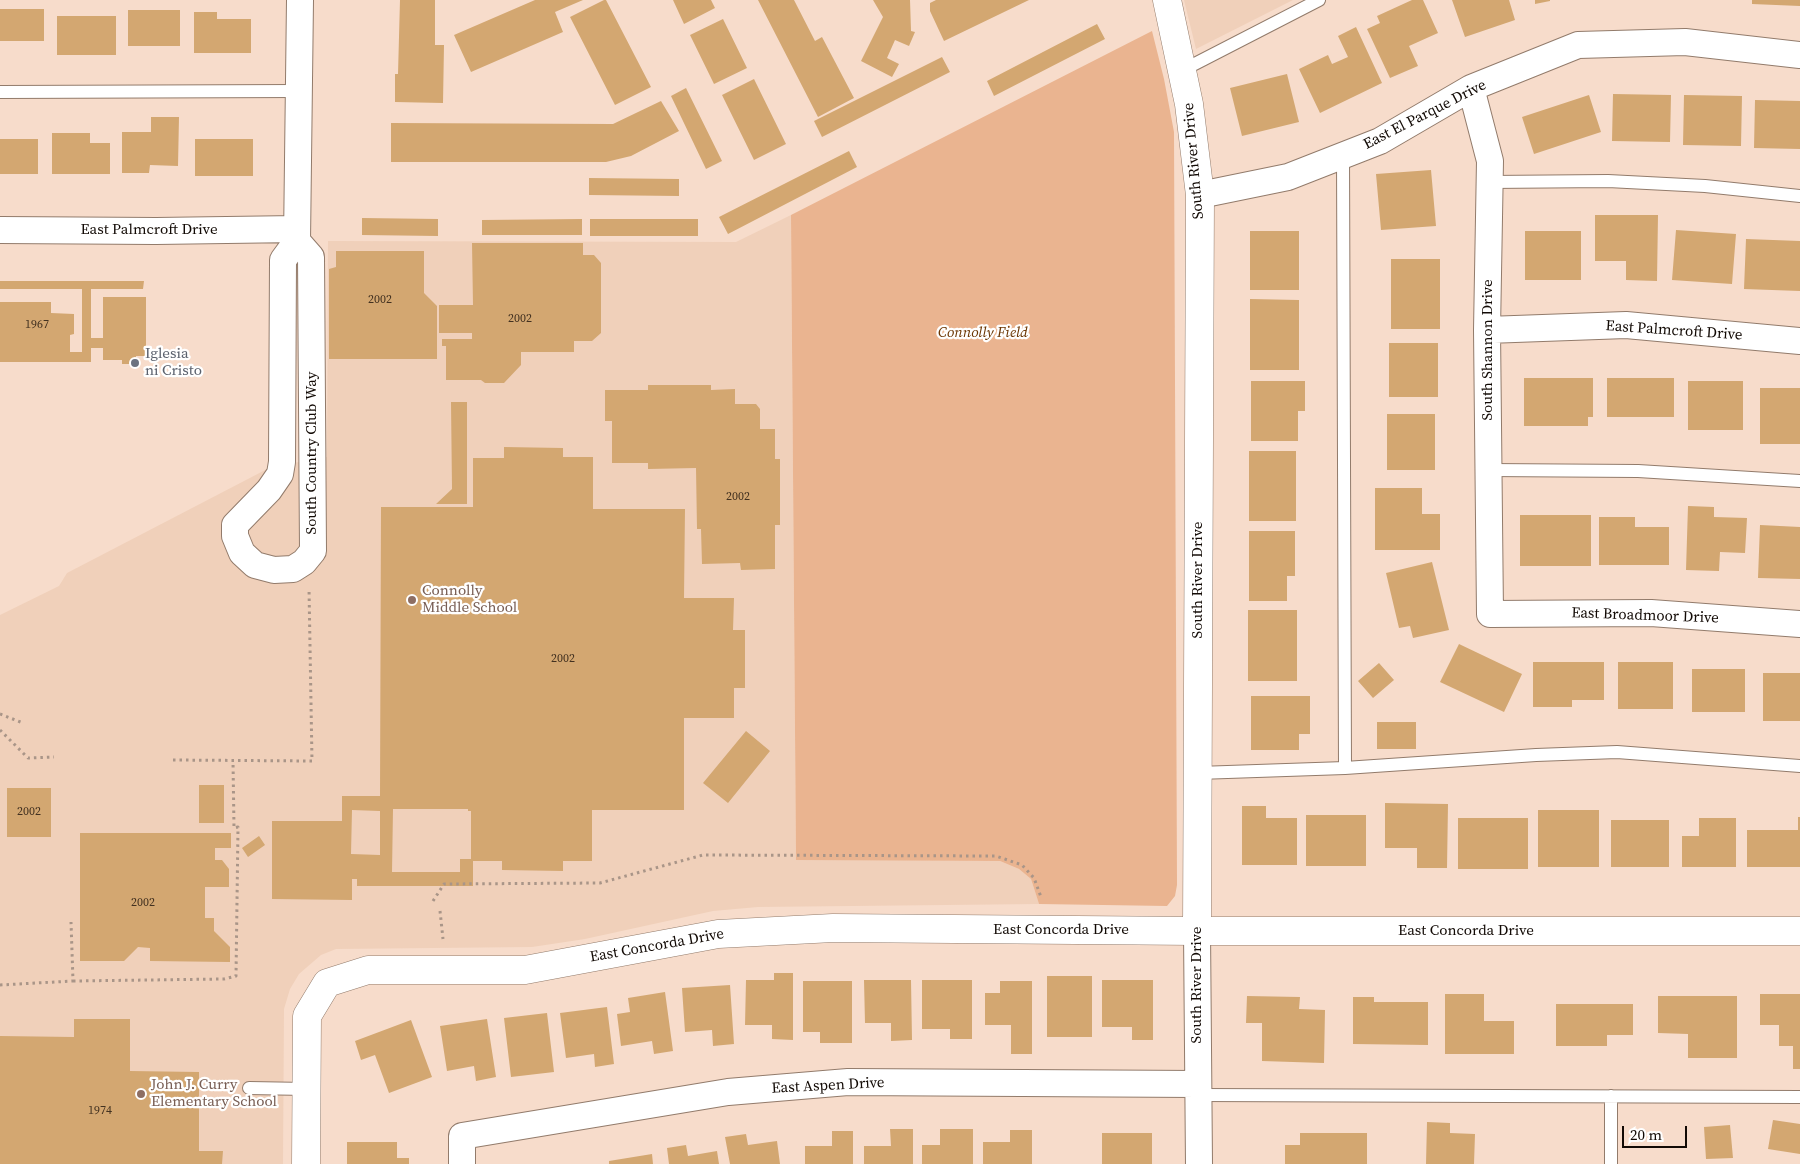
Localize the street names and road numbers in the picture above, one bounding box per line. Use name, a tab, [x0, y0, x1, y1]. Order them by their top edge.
street label: East El Parque Drive	[1361, 76, 1489, 154]
street label: South River Drive	[1180, 102, 1208, 220]
street label: East Palmcroft Drive	[80, 221, 218, 239]
street label: South Shannon Drive	[1479, 279, 1497, 421]
street label: East Palmcroft Drive	[1605, 317, 1743, 345]
street label: South Country Club Way	[303, 372, 321, 534]
street label: South River Drive	[1189, 522, 1207, 638]
street label: East Broadmoor Drive	[1571, 604, 1719, 628]
street label: East Concorda Drive	[993, 921, 1129, 939]
street label: East Concorda Drive	[1398, 922, 1534, 940]
street label: East Concorda Drive	[589, 925, 725, 967]
street label: South River Drive	[1188, 927, 1206, 1043]
street label: East Aspen Drive	[771, 1074, 885, 1098]

